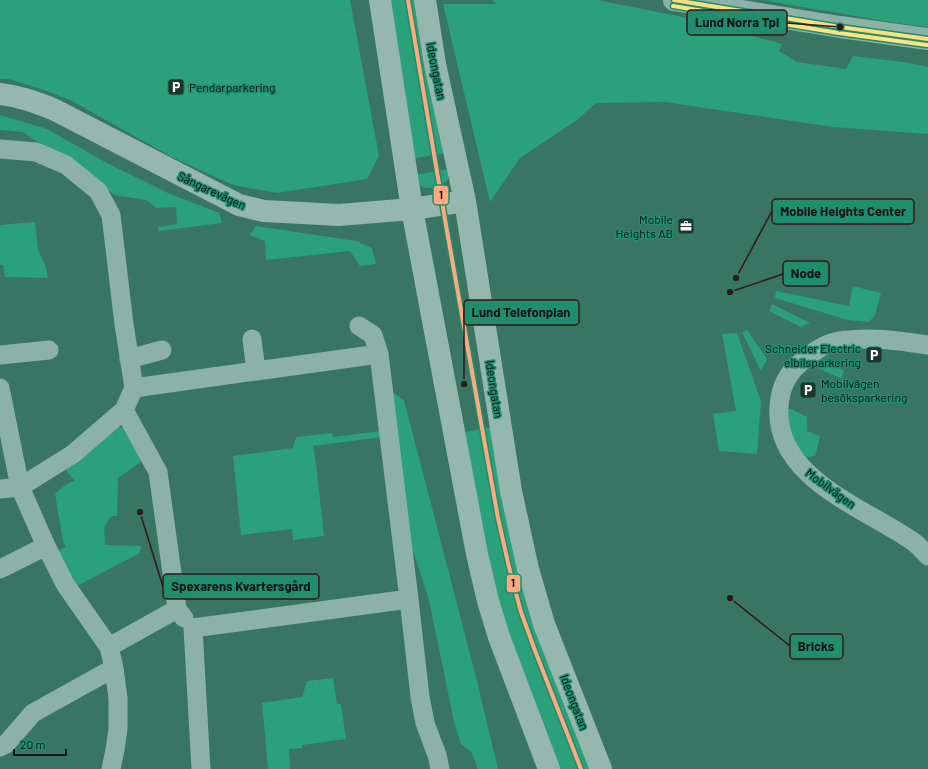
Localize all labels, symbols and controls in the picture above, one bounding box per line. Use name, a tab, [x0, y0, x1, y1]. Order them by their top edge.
callout: Lund Norra Tpl	[687, 10, 787, 35]
text: Lund Norra Tpl	[695, 14, 779, 30]
street label: Ideongatan	[425, 41, 449, 101]
parking icon: Pendarparkering	[166, 77, 186, 97]
place label: Pendarparkering	[189, 80, 275, 94]
street label: Sångarevägen	[176, 168, 248, 212]
line badge: 1	[433, 185, 449, 205]
text: 1	[439, 188, 443, 201]
callout: Mobile Heights Center	[772, 199, 914, 224]
text: Mobile Heights Center	[780, 203, 906, 219]
place label: Mobile Heights AB	[615, 212, 673, 240]
office icon: Mobile Heights AB	[676, 216, 696, 236]
callout: Node	[783, 261, 829, 286]
text: Node	[791, 265, 821, 281]
callout: Lund Telefonplan	[464, 300, 579, 325]
text: Lund Telefonplan	[472, 304, 570, 320]
place label: Schneider Electric elbilsparkering	[765, 341, 861, 369]
parking icon: Schneider Electric elbilsparkering	[864, 345, 884, 365]
street label: Ideongatan	[484, 359, 506, 419]
place label: Mobilvägen besöksparkering	[821, 376, 907, 404]
parking icon: Mobilvägen besöksparkering	[798, 380, 818, 400]
street label: Mobilvägen	[803, 465, 859, 511]
callout: Spexarens Kvartersgård	[163, 574, 319, 599]
line badge: 1	[506, 574, 521, 593]
text: 1	[511, 576, 515, 589]
text: Spexarens Kvartersgård	[171, 578, 311, 594]
callout: Bricks	[790, 634, 843, 659]
text: Bricks	[798, 638, 835, 654]
street label: Ideongatan	[558, 672, 592, 732]
scale bar	[14, 731, 66, 757]
text: 20 m	[20, 737, 46, 751]

